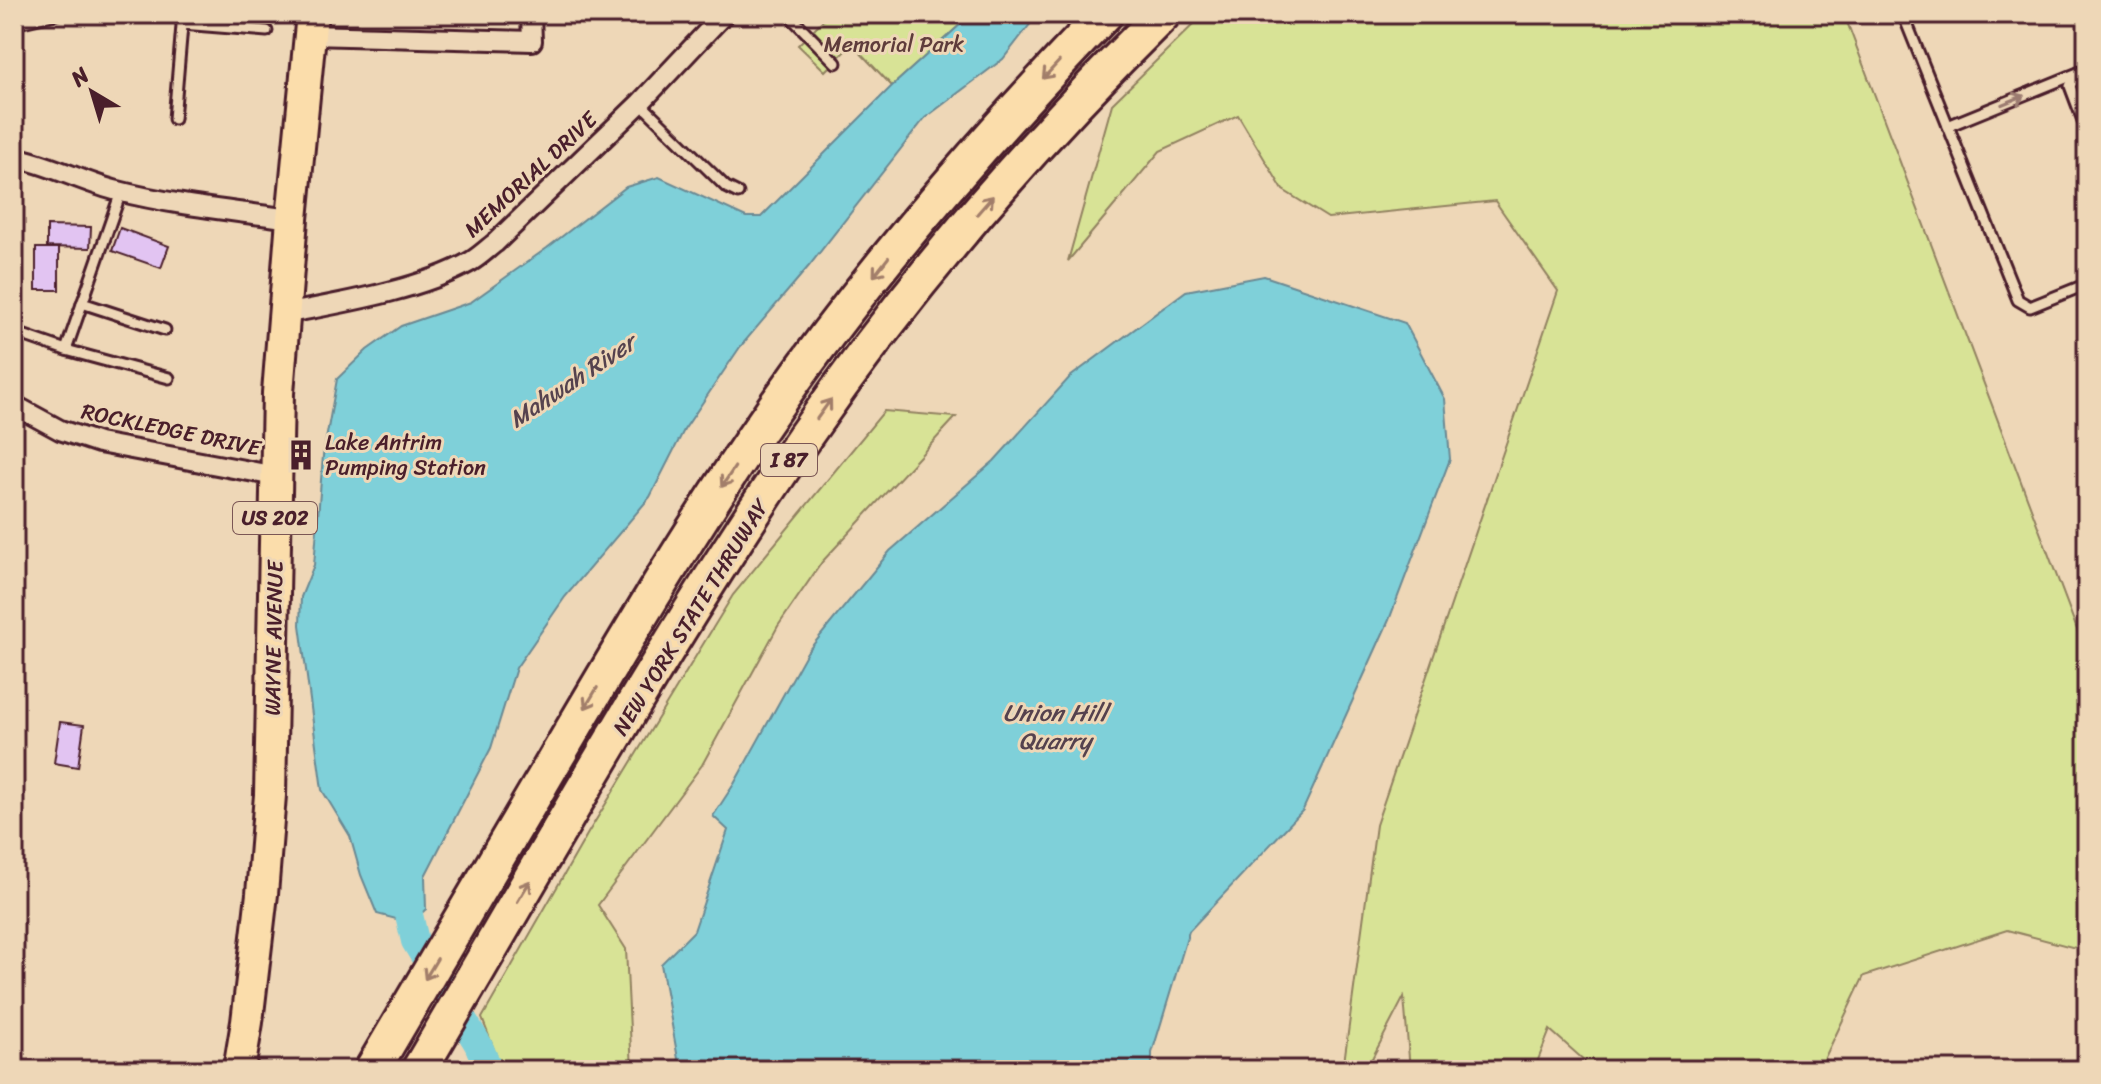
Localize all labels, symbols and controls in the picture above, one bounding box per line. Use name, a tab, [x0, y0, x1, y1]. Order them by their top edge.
park label: Memorial Park	[824, 25, 965, 64]
north arrow	[52, 52, 132, 132]
text: N	[61, 56, 99, 97]
one-way arrow	[1041, 60, 1060, 80]
one-way arrow	[2000, 91, 2025, 106]
street label: MEMORIAL DRIVE	[454, 100, 608, 247]
one-way arrow	[975, 195, 993, 215]
one-way arrow	[872, 256, 889, 277]
water label: Mahwah River	[500, 320, 648, 439]
street label: ROCKLEDGE DRIVE	[78, 391, 266, 468]
one-way arrow	[816, 399, 833, 421]
place label: Lake Antrim Pumping Station	[325, 423, 486, 487]
building icon: Lake Antrim Pumping Station	[284, 438, 318, 472]
road number: I 87	[761, 444, 817, 476]
one-way arrow	[719, 465, 735, 488]
street label: NEW YORK STATE THRUWAY	[602, 490, 780, 743]
road number: US 202	[233, 502, 317, 534]
street label: WAYNE AVENUE	[253, 558, 294, 716]
one-way arrow	[583, 686, 599, 709]
water label: Union Hill Quarry	[1003, 692, 1112, 762]
one-way arrow	[517, 880, 533, 903]
one-way arrow	[423, 957, 439, 980]

